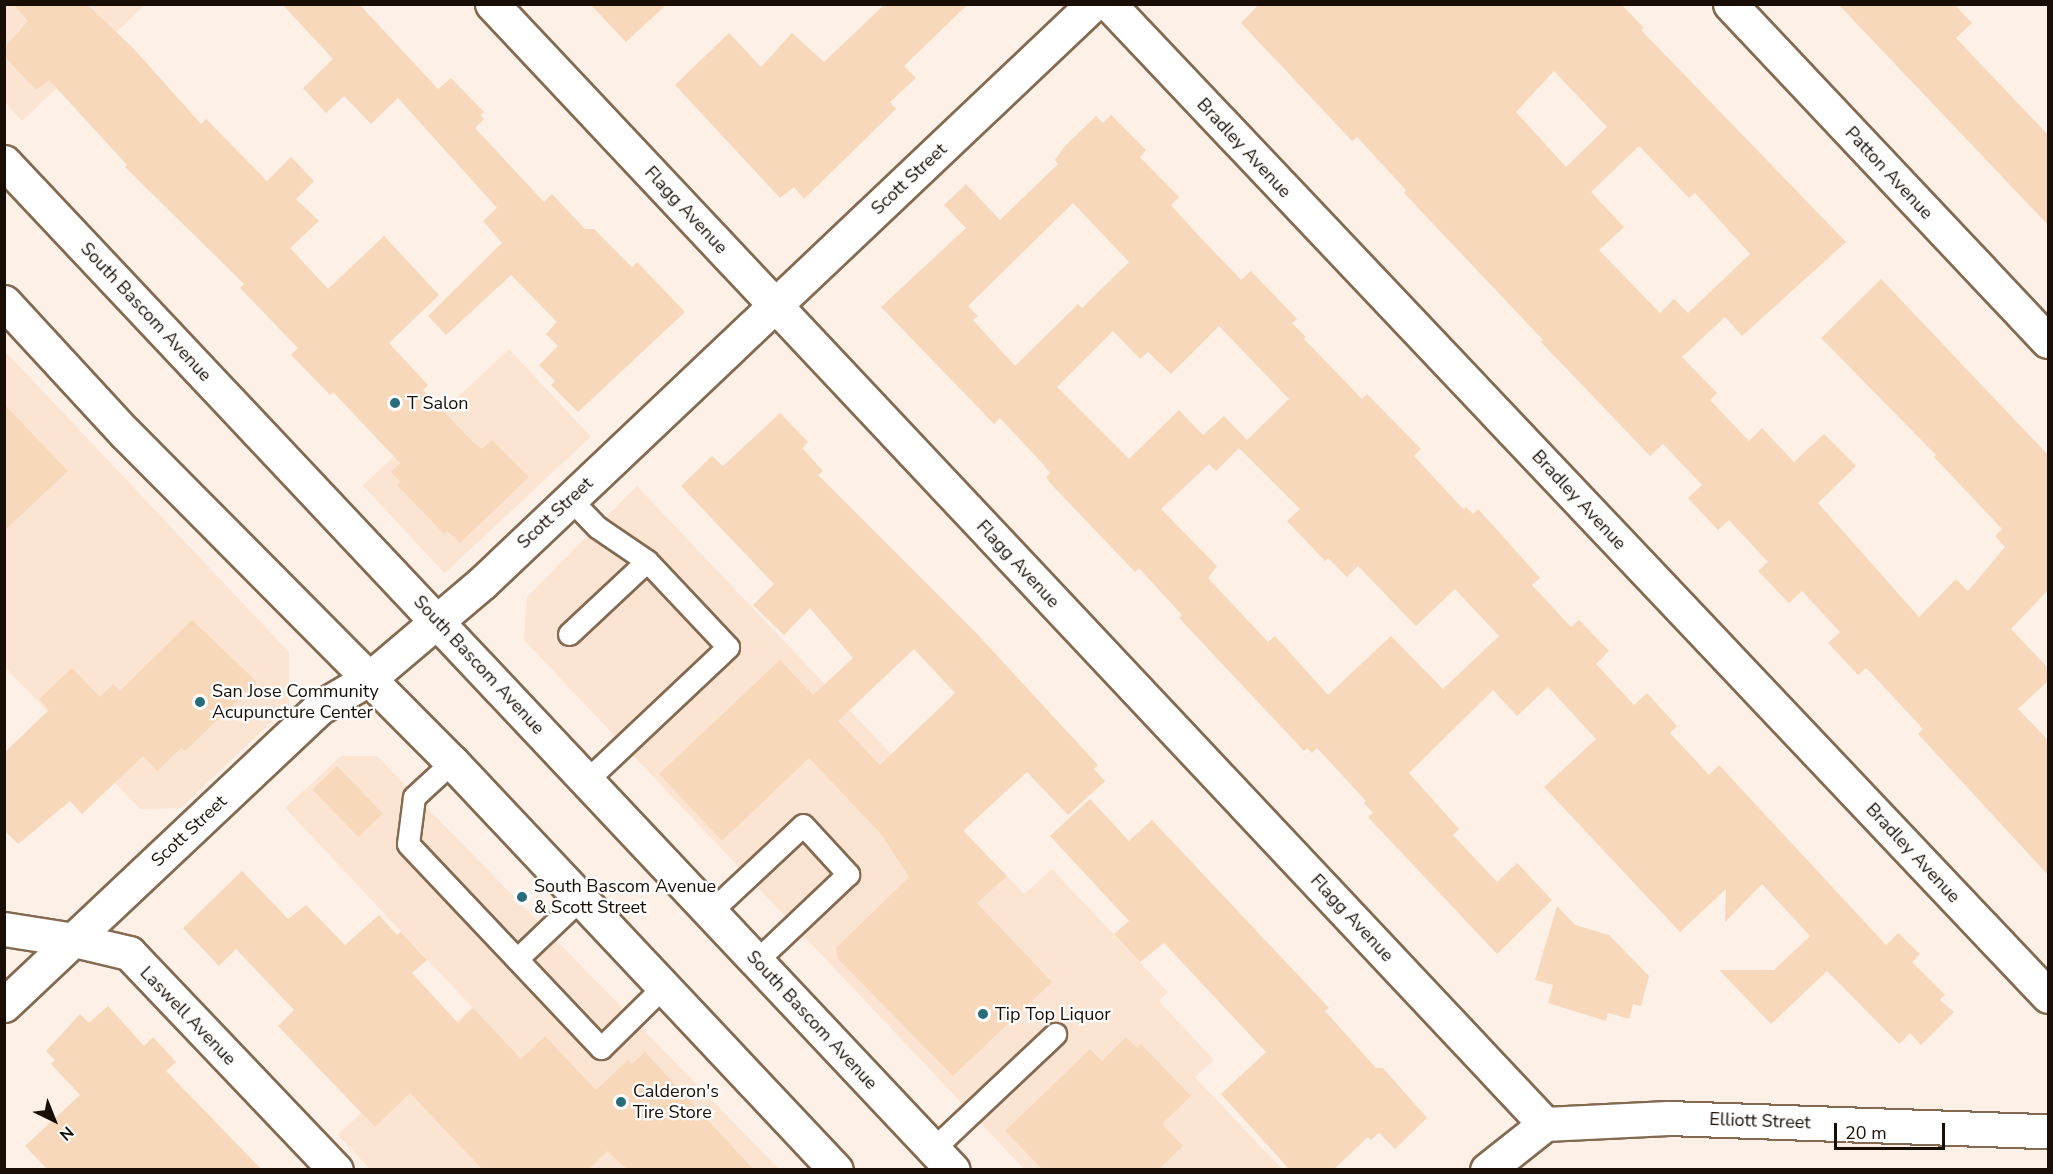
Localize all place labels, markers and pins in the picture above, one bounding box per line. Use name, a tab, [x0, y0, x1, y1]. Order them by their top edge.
place label: T Salon	[407, 392, 469, 414]
marker: T Salon	[388, 396, 402, 410]
place label: San Jose Community Acupuncture Center	[212, 681, 379, 724]
marker: San Jose Community Acupuncture Center	[193, 695, 207, 709]
place label: South Bascom Avenue & Scott Street	[534, 876, 716, 918]
marker: South Bascom Avenue & Scott Street	[515, 890, 529, 904]
place label: Tip Top Liquor	[995, 1003, 1111, 1025]
marker: Tip Top Liquor	[976, 1007, 990, 1021]
place label: Calderon's Tire Store	[633, 1081, 719, 1124]
marker: Calderon's Tire Store	[614, 1095, 628, 1109]

